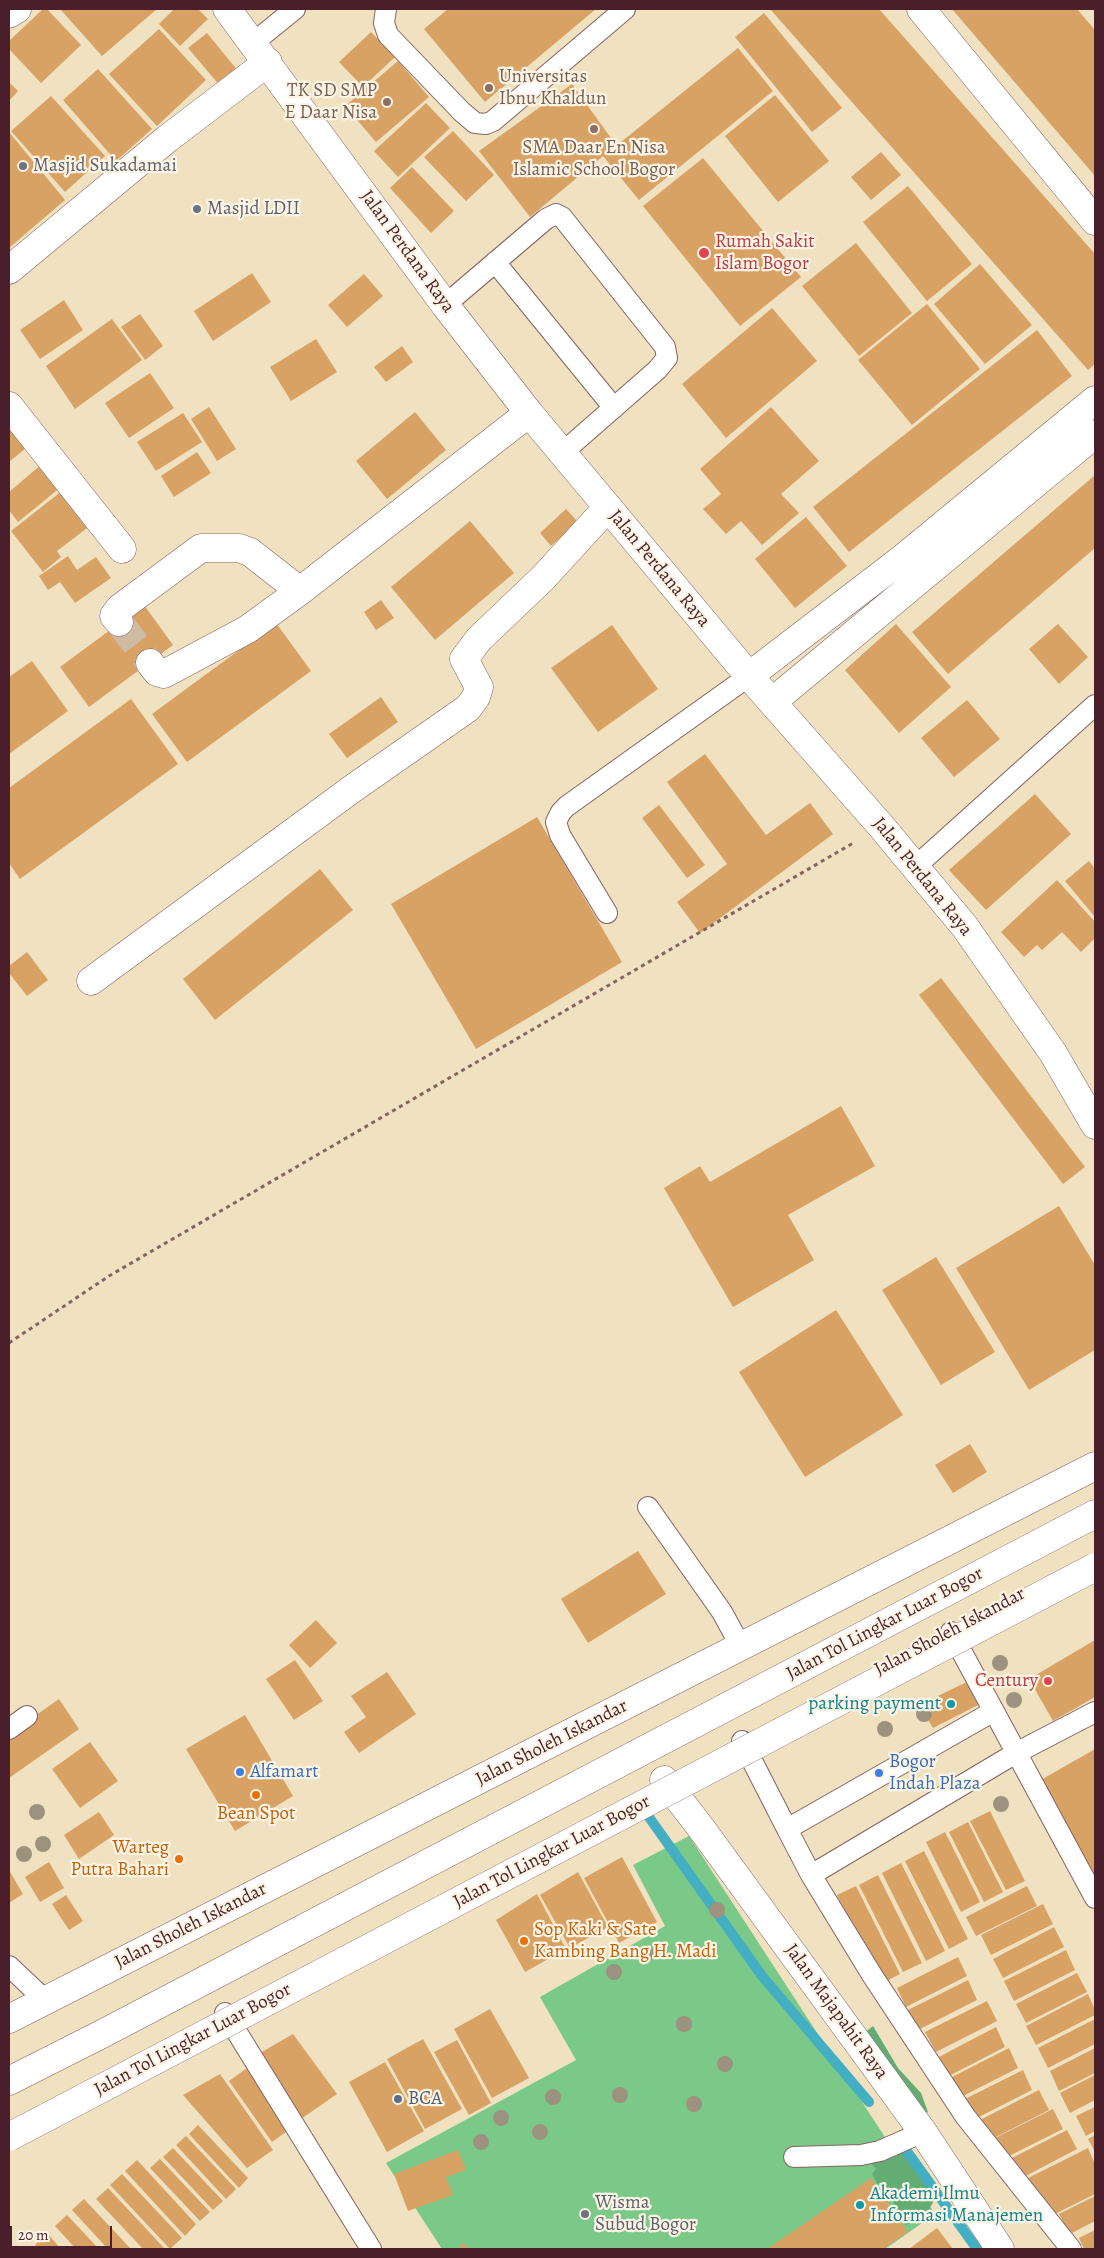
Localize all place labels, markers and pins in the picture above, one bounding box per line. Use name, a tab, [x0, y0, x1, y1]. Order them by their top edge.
place label: Universitas Ibnu Khaldun	[499, 66, 606, 110]
place label: TK SD SMP E Daar Nisa	[285, 80, 377, 124]
marker: Universitas Ibnu Khaldun	[483, 82, 495, 94]
marker: TK SD SMP E Daar Nisa	[381, 96, 393, 108]
marker: SMA Daar En Nisa Islamic School Bogor	[588, 123, 600, 135]
place label: SMA Daar En Nisa Islamic School Bogor	[513, 137, 675, 181]
place label: Masjid Sukadamai	[33, 155, 177, 177]
marker: Masjid Sukadamai	[17, 160, 29, 172]
place label: Masjid LDII	[207, 198, 300, 220]
marker: Masjid LDII	[191, 203, 203, 215]
place label: Rumah Sakit Islam Bogor	[715, 231, 815, 275]
marker: Rumah Sakit Islam Bogor	[697, 246, 711, 260]
place label: Century	[975, 1670, 1038, 1692]
marker: Century	[1042, 1675, 1054, 1687]
place label: parking payment	[808, 1693, 941, 1715]
marker: parking payment	[945, 1698, 957, 1710]
place label: Bogor Indah Plaza	[889, 1751, 981, 1795]
place label: Alfamart	[250, 1761, 318, 1783]
marker: Alfamart	[234, 1766, 246, 1778]
marker: Bogor Indah Plaza	[873, 1767, 885, 1779]
marker: Bean Spot	[250, 1789, 262, 1801]
place label: Bean Spot	[217, 1803, 295, 1825]
place label: Warteg Putra Bahari	[70, 1837, 169, 1881]
marker: Warteg Putra Bahari	[173, 1853, 185, 1865]
place label: Sop Kaki & Sate Kambing Bang H. Madi	[534, 1919, 717, 1963]
marker: Sop Kaki & Sate Kambing Bang H. Madi	[518, 1935, 530, 1947]
place label: BCA	[408, 2088, 442, 2110]
marker: BCA	[392, 2093, 404, 2105]
place label: Akademi Ilmu Informasi Manajemen	[870, 2183, 1043, 2227]
place label: Wisma Subud Bogor	[595, 2192, 696, 2236]
marker: Akademi Ilmu Informasi Manajemen	[854, 2199, 866, 2211]
marker: Wisma Subud Bogor	[579, 2208, 591, 2220]

